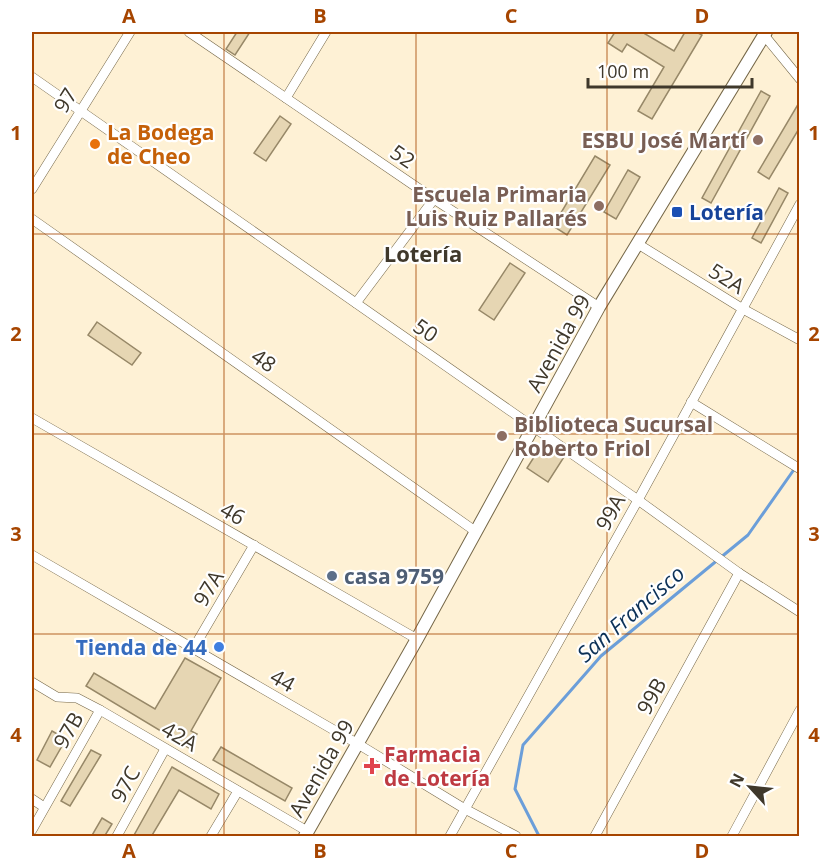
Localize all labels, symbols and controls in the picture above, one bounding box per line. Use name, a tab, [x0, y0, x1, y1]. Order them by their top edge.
text: A	[122, 2, 136, 29]
text: B	[313, 2, 327, 29]
text: C	[505, 2, 518, 29]
text: D	[695, 2, 709, 29]
scale bar	[588, 51, 752, 89]
text: 100 m	[597, 59, 649, 83]
street label: 97	[47, 82, 83, 118]
place label: La Bodega de Cheo	[107, 118, 214, 170]
text: 1	[10, 119, 22, 146]
text: 1	[808, 119, 820, 146]
place label: ESBU José Martí	[581, 126, 748, 154]
marker: ESBU José Martí	[751, 133, 765, 147]
marker: La Bodega de Cheo	[88, 137, 102, 151]
street label: 52	[385, 138, 421, 174]
place label: Escuela Primaria Luis Ruiz Pallarés	[406, 180, 587, 232]
place label: Lotería	[689, 198, 764, 226]
marker: Escuela Primaria Luis Ruiz Pallarés	[592, 199, 606, 213]
marker: Lotería	[670, 205, 684, 219]
district label: Lotería	[384, 238, 462, 268]
street label: 52A	[704, 256, 751, 300]
street label: Avenida 99	[520, 289, 596, 397]
street label: 50	[408, 312, 444, 348]
text: 2	[10, 320, 22, 347]
text: 2	[808, 320, 820, 347]
street label: 48	[246, 342, 282, 378]
place label: Biblioteca Sucursal Roberto Friol	[514, 410, 713, 462]
marker: Biblioteca Sucursal Roberto Friol	[495, 429, 509, 443]
street label: 99A	[589, 488, 632, 535]
street label: 46	[216, 495, 250, 531]
text: 3	[10, 520, 22, 547]
text: 3	[808, 520, 820, 547]
water label: San Francisco	[570, 558, 690, 668]
place label: casa 9759	[344, 562, 444, 590]
street label: 97A	[186, 564, 230, 611]
marker: casa 9759	[325, 569, 339, 583]
place label: Tienda de 44	[76, 633, 207, 661]
marker: Tienda de 44	[212, 640, 226, 654]
street label: 44	[266, 662, 300, 698]
street label: 99B	[630, 673, 672, 719]
street label: 97B	[46, 707, 90, 753]
street label: Avenida 99	[282, 714, 360, 822]
street label: 42A	[157, 715, 204, 758]
text: 4	[10, 721, 22, 748]
text: 4	[808, 721, 820, 748]
place label: Farmacia de Lotería	[384, 740, 490, 792]
north arrow	[720, 757, 780, 817]
marker: Farmacia de Lotería	[365, 759, 379, 773]
street label: 97C	[104, 761, 146, 807]
text: N	[724, 769, 749, 791]
text: A	[122, 837, 136, 864]
text: B	[313, 837, 327, 864]
text: C	[505, 837, 518, 864]
text: D	[695, 837, 709, 864]

